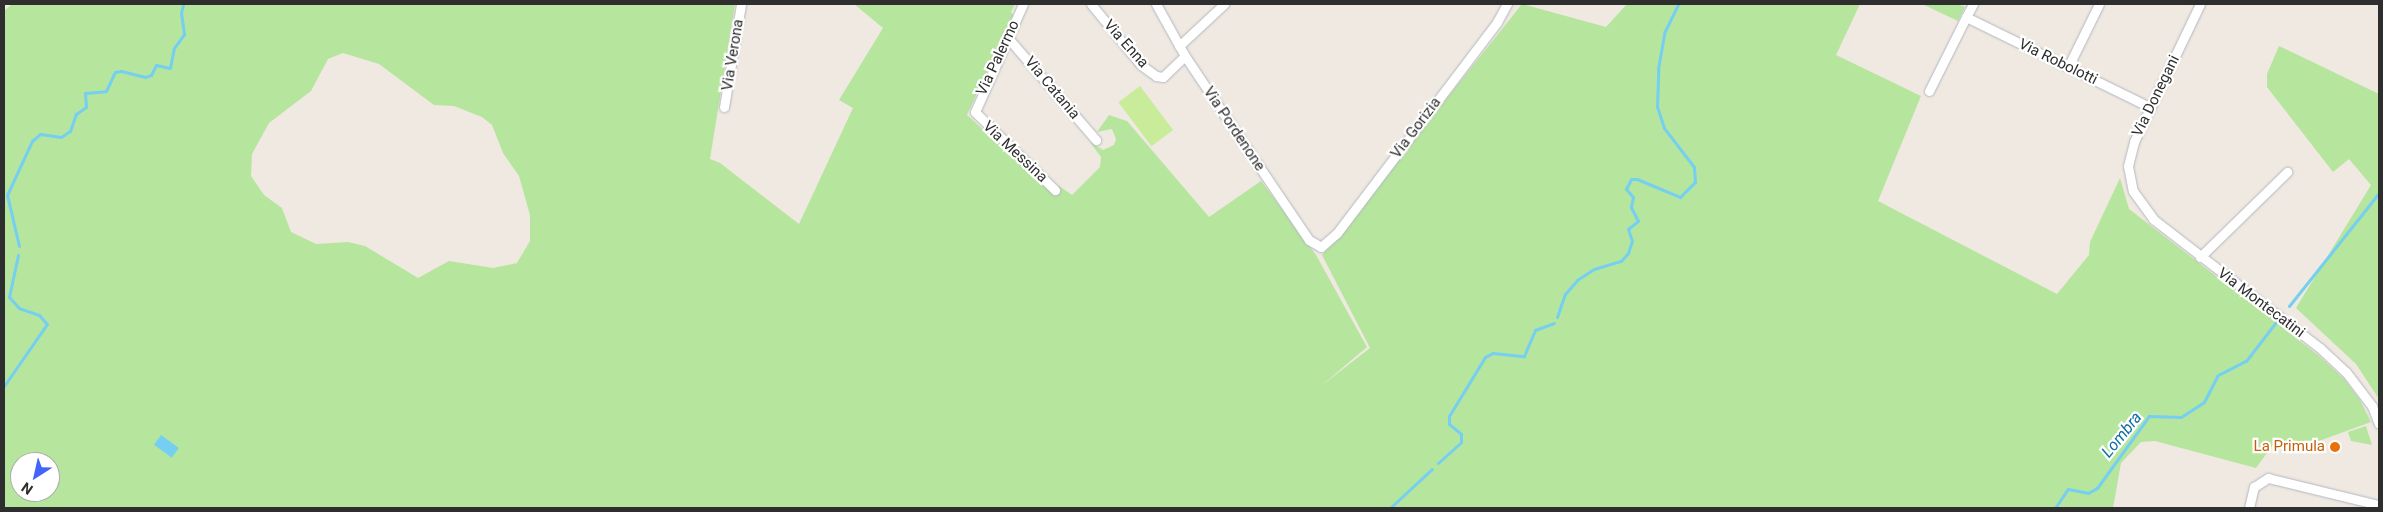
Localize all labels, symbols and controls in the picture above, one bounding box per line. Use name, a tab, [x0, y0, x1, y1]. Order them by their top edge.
street label: Via Enna	[1100, 16, 1152, 72]
street label: Via Palermo	[973, 17, 1023, 99]
street label: Via Verona	[718, 18, 748, 92]
street label: Via Robolotti	[2016, 35, 2100, 89]
street label: Via Donegani	[2129, 52, 2183, 140]
street label: Via Catania	[1021, 53, 1083, 123]
street label: Via Pordenone	[1199, 84, 1269, 174]
street label: Via Gorizia	[1387, 94, 1445, 162]
street label: Via Messina	[979, 118, 1051, 186]
street label: Via Montecatini	[2214, 264, 2308, 342]
water label: Lombra	[2098, 408, 2146, 462]
place label: La Primula	[2254, 438, 2325, 456]
marker: La Primula	[2329, 441, 2341, 453]
north arrow	[10, 452, 60, 502]
text: N	[18, 479, 36, 498]

